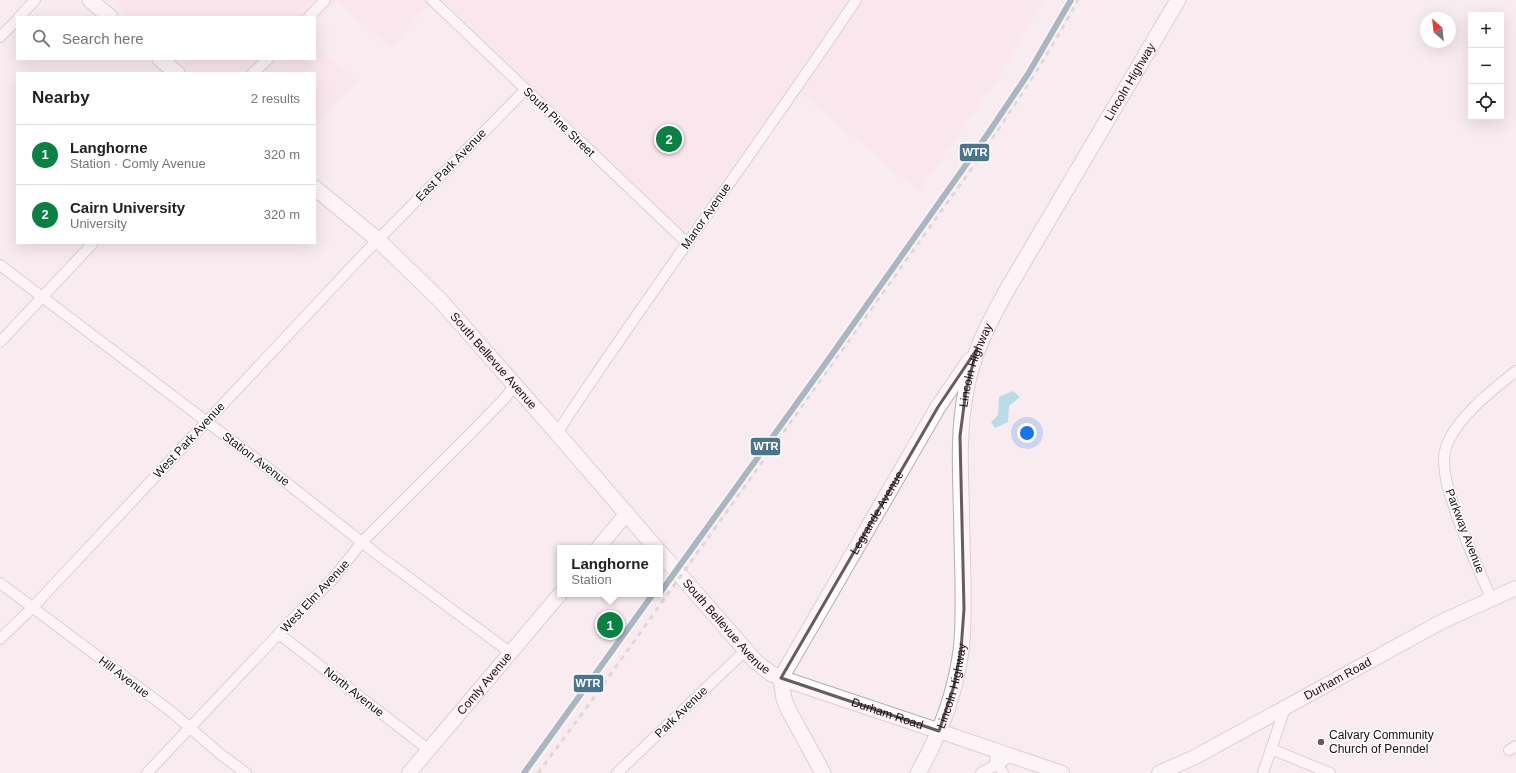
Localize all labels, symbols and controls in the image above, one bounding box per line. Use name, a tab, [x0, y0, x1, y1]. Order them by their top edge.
north arrow	[1420, 12, 1456, 48]
map controls	[1468, 12, 1504, 120]
button: +	[1468, 12, 1504, 48]
search box	[16, 16, 316, 60]
icon: search	[30, 27, 52, 49]
text: Search here	[62, 30, 144, 47]
street label: Lincoln Highway	[1102, 40, 1158, 123]
button: −	[1468, 48, 1504, 84]
street label: South Pine Street	[520, 84, 598, 160]
button: locate	[1468, 84, 1504, 120]
text: Nearby	[32, 88, 90, 107]
text: 2 results	[251, 91, 300, 106]
pin: 2	[656, 124, 682, 154]
street label: East Park Avenue	[413, 126, 489, 204]
text: Langhorne	[70, 139, 148, 156]
line badge: WTR	[959, 143, 990, 162]
text: WTR	[962, 146, 988, 158]
text: 1	[41, 147, 49, 162]
text: 320 m	[264, 147, 300, 162]
text: Station · Comly Avenue	[70, 156, 206, 171]
street label: Manor Avenue	[678, 180, 734, 252]
text: Cairn University	[70, 199, 185, 216]
text: 2	[41, 207, 49, 222]
text: 320 m	[264, 207, 300, 222]
text: University	[70, 216, 127, 231]
street label: South Bellevue Avenue	[447, 310, 540, 412]
street label: Lincoln Highway	[956, 321, 995, 408]
street label: West Park Avenue	[150, 399, 228, 481]
your location	[1017, 423, 1037, 443]
street label: Station Avenue	[220, 429, 293, 489]
line badge: WTR	[750, 437, 781, 456]
text: WTR	[753, 440, 779, 452]
street label: Legrande Avenue	[847, 468, 907, 557]
street label: Parkway Avenue	[1442, 487, 1488, 575]
popup	[557, 545, 663, 597]
text: Langhorne	[571, 555, 649, 572]
street label: West Elm Avenue	[278, 557, 352, 635]
text: Station	[571, 572, 612, 587]
street label: South Bellevue Avenue	[680, 576, 773, 677]
pin: 1	[597, 610, 623, 640]
street label: Lincoln Highway	[934, 643, 969, 730]
street label: Comly Avenue	[454, 649, 515, 718]
street label: Hill Avenue	[96, 653, 152, 701]
street label: Durham Road	[1301, 655, 1374, 703]
street label: North Avenue	[321, 664, 387, 720]
line badge: WTR	[573, 674, 604, 693]
text: WTR	[575, 677, 601, 689]
street label: Park Avenue	[652, 683, 710, 741]
street label: Durham Road	[850, 695, 925, 732]
place label: Calvary Community Church of Penndel	[1329, 728, 1434, 756]
marker: Calvary Community Church of Penndel	[1316, 737, 1326, 747]

